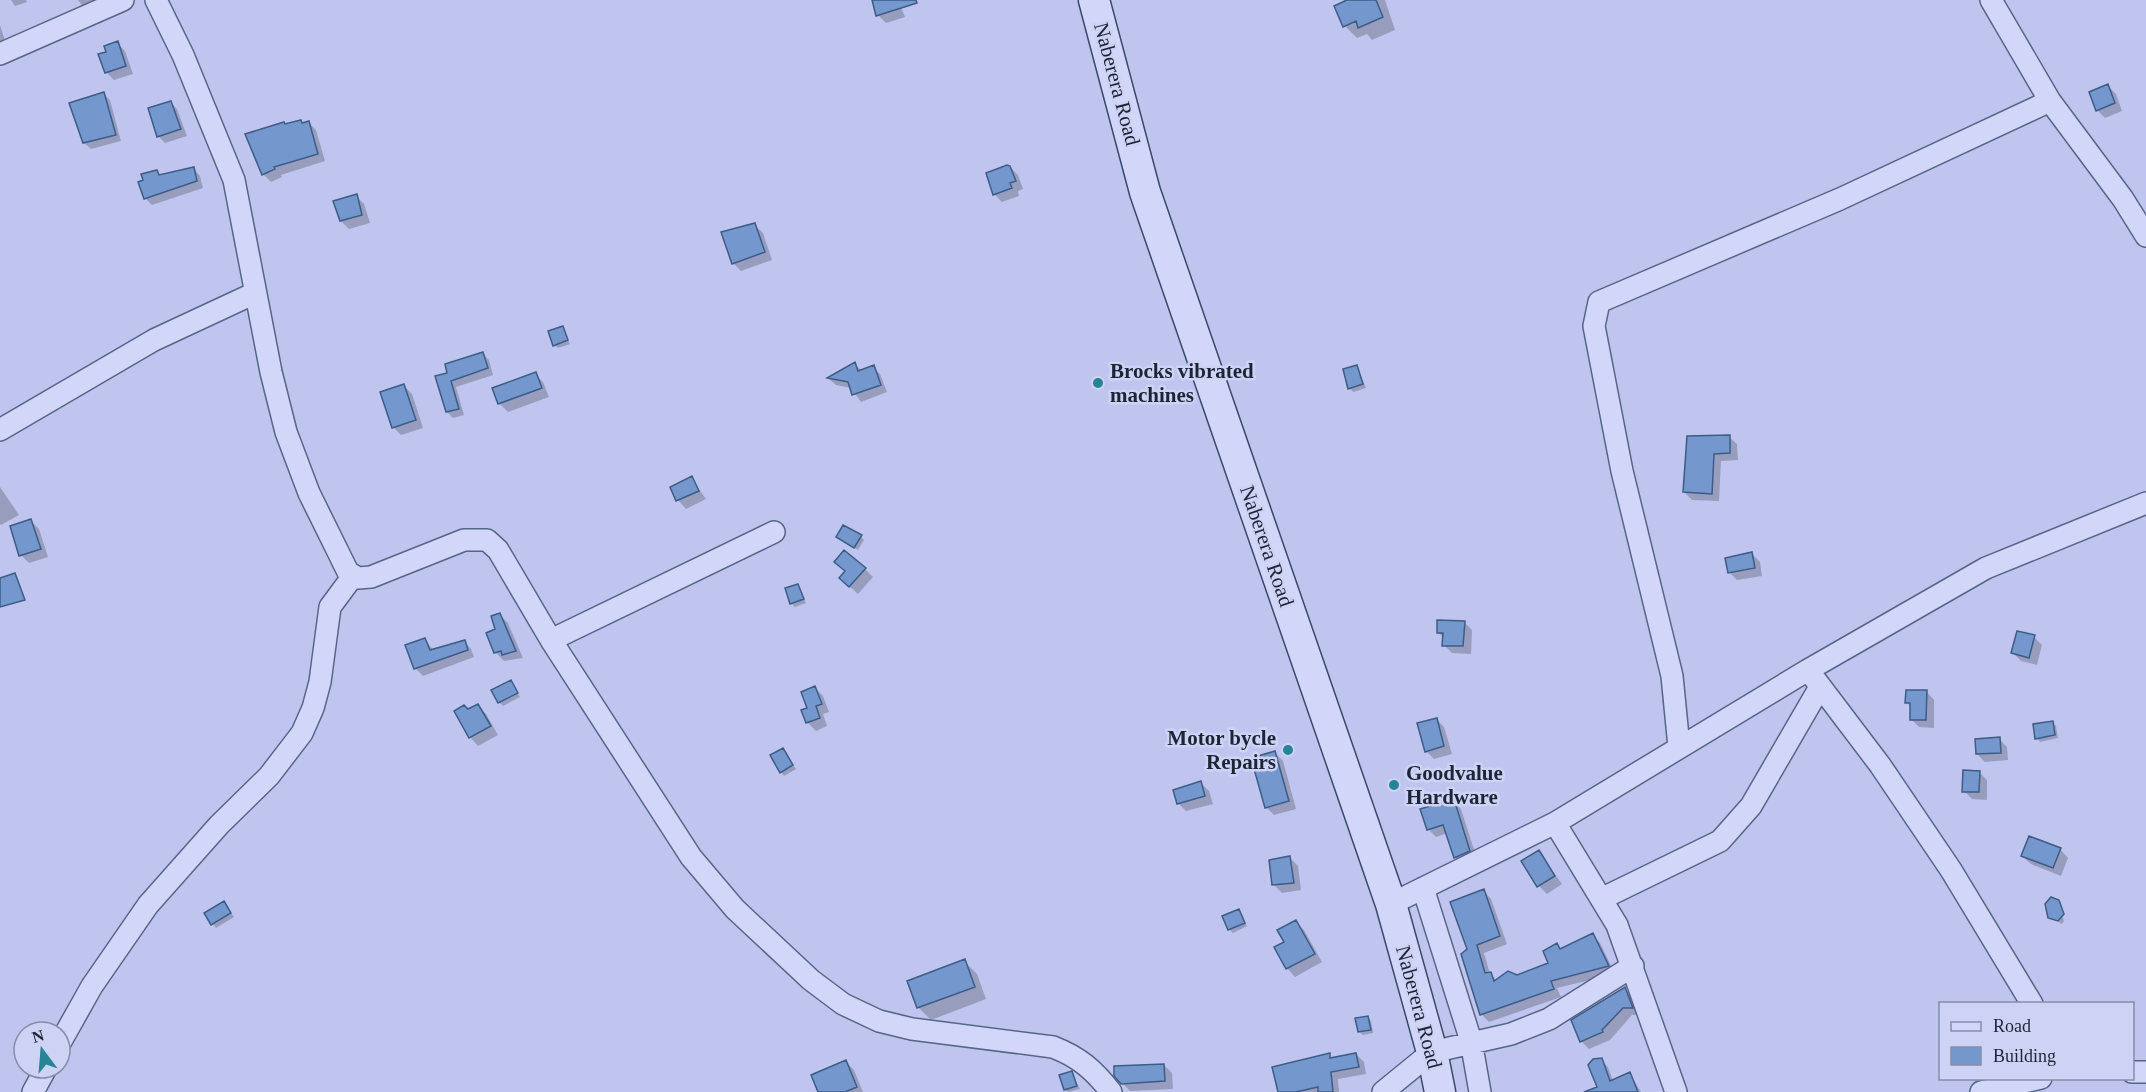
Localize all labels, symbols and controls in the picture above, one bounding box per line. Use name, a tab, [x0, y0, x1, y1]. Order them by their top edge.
street label: Naberera Road	[1089, 20, 1145, 149]
place label: Brocks vibrated machines	[1110, 359, 1254, 407]
marker: Brocks vibrated machines	[1091, 376, 1105, 390]
street label: Naberera Road	[1235, 482, 1299, 610]
place label: Motor bycle Repairs	[1167, 726, 1276, 774]
marker: Motor bycle Repairs	[1281, 743, 1295, 757]
place label: Goodvalue Hardware	[1406, 761, 1503, 809]
marker: Goodvalue Hardware	[1387, 778, 1401, 792]
street label: Naberera Road	[1391, 943, 1447, 1072]
legend	[1939, 1002, 2134, 1080]
text: Road	[1993, 1016, 2031, 1036]
north arrow	[12, 1020, 72, 1080]
text: N	[30, 1026, 46, 1046]
text: Building	[1993, 1046, 2056, 1066]

